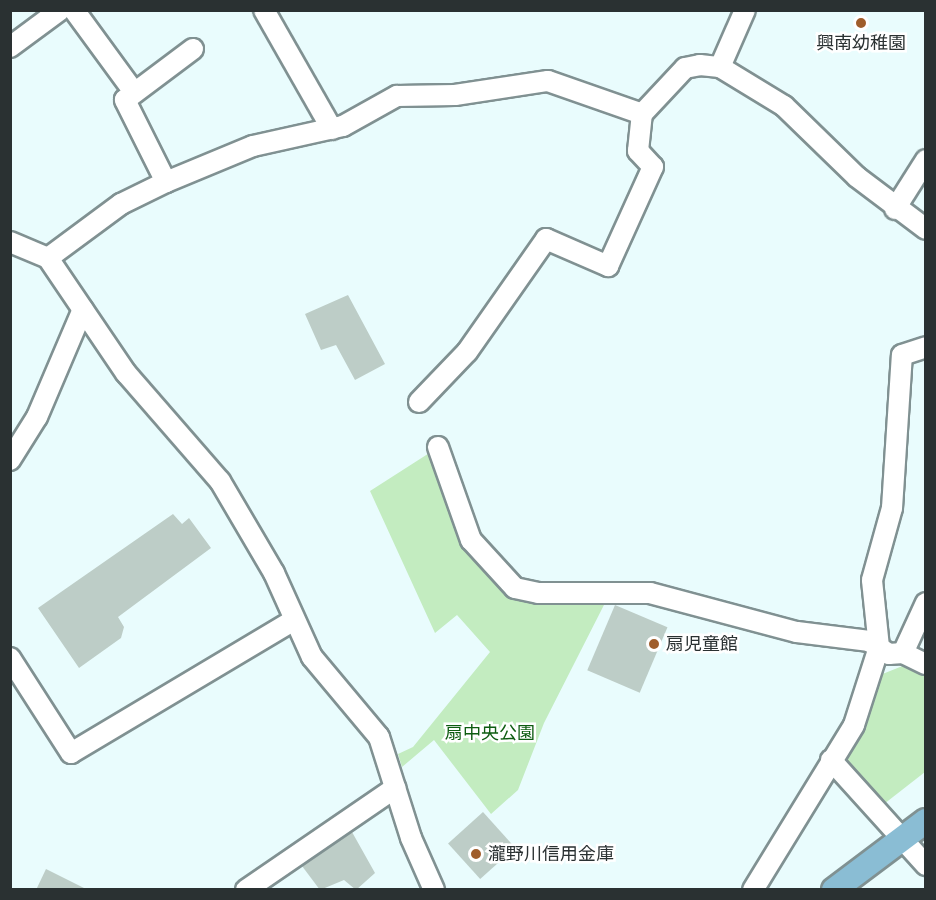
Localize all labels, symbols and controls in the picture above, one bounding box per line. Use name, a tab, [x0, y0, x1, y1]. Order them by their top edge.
marker: 興南幼稚園	[854, 16, 868, 30]
place label: 興南幼稚園	[816, 32, 906, 54]
place label: 扇児童館	[666, 633, 738, 655]
marker: 扇児童館	[647, 637, 661, 651]
park label: 扇中央公園	[445, 722, 535, 744]
place label: 瀧野川信用金庫	[488, 843, 614, 865]
marker: 瀧野川信用金庫	[469, 847, 483, 861]

